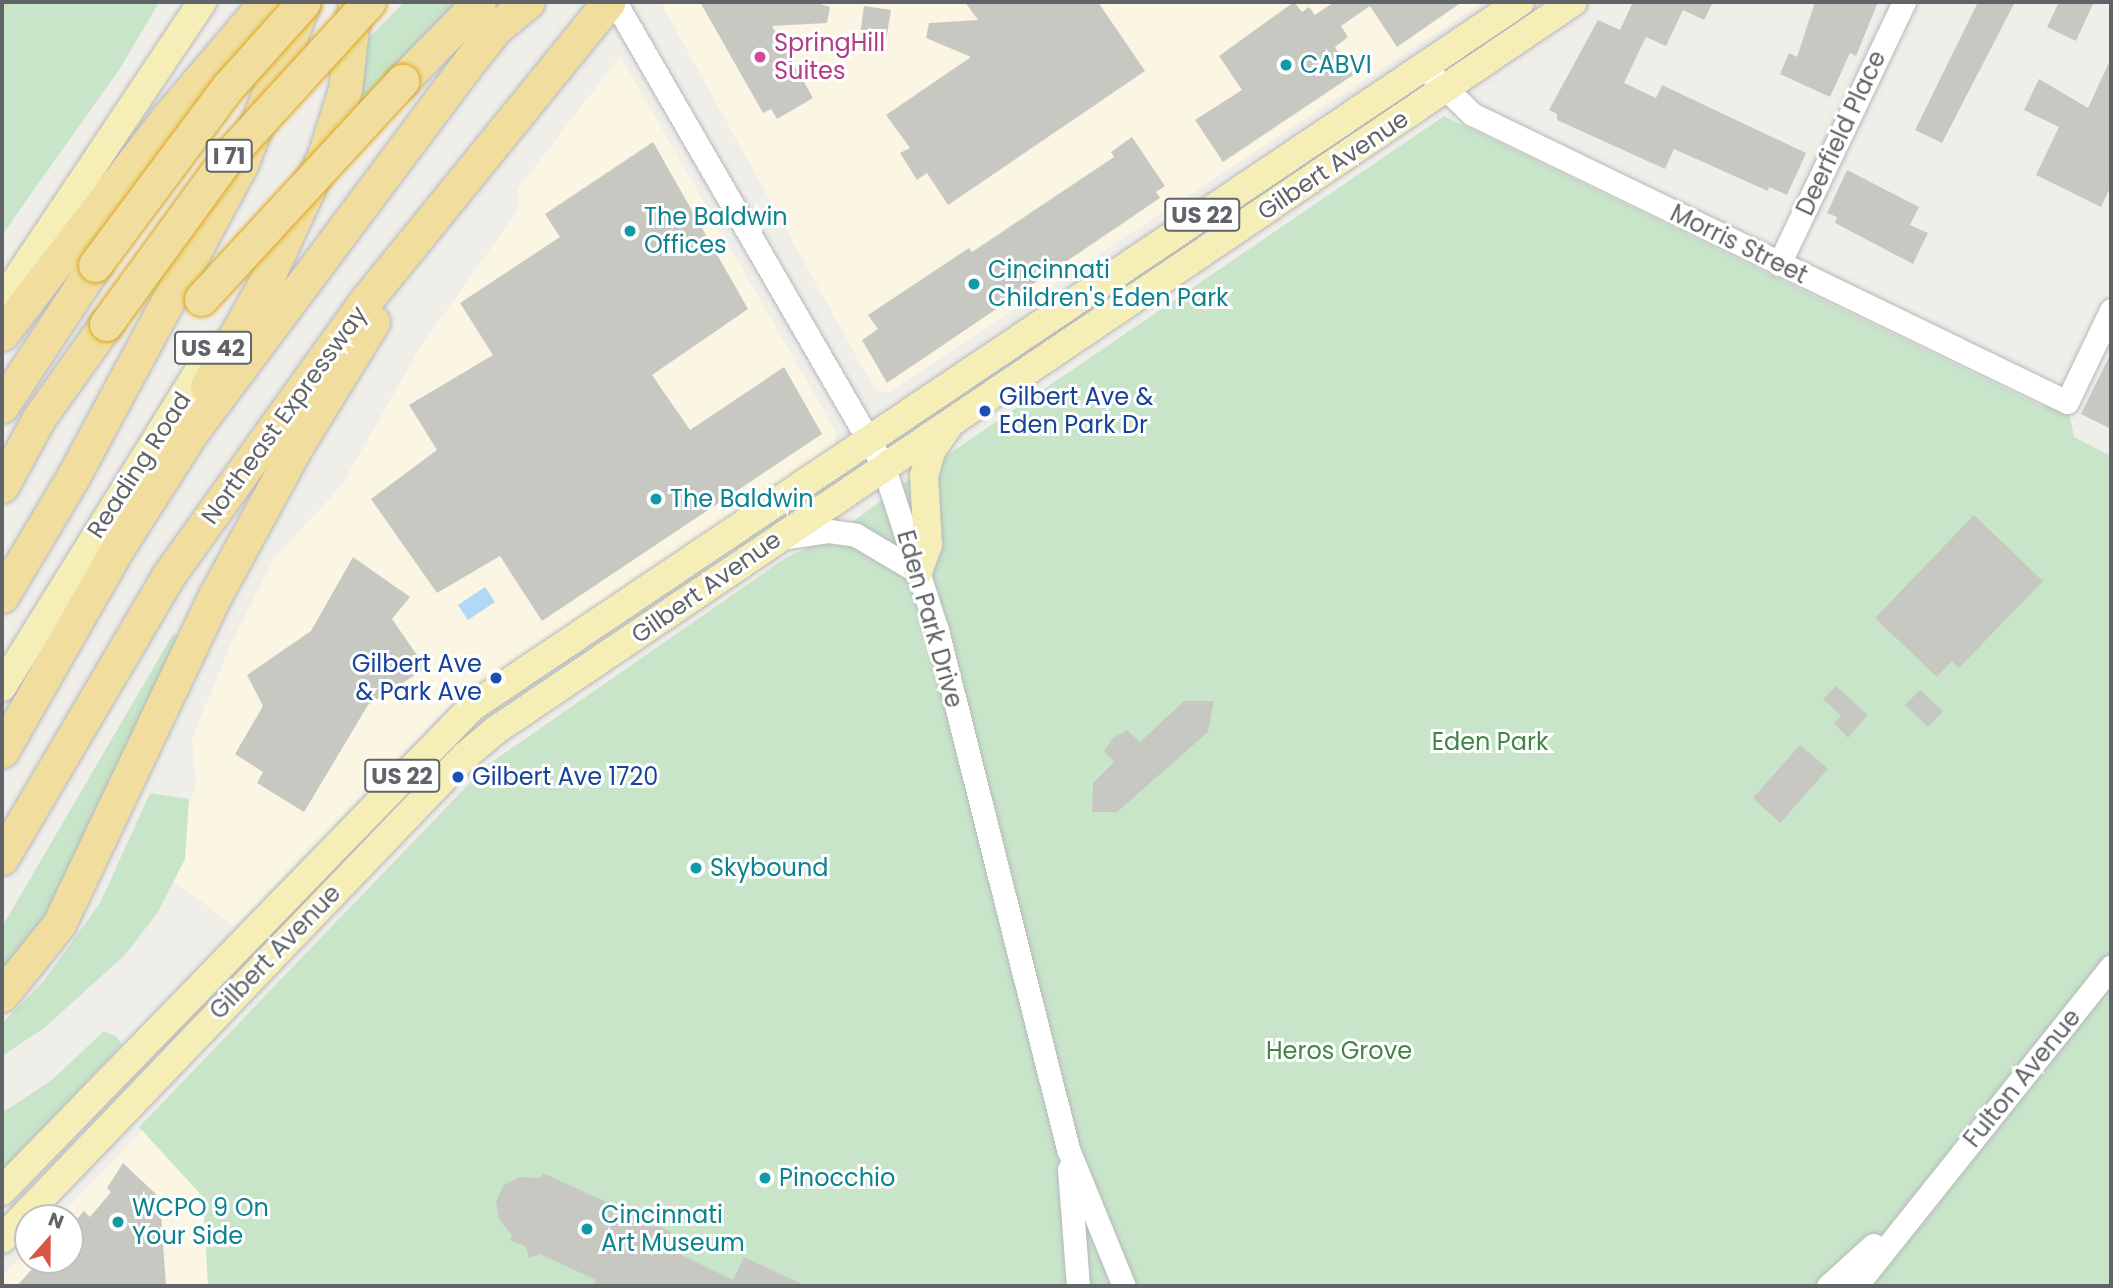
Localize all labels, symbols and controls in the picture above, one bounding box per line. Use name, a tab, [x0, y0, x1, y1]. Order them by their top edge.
place label: SpringHill Suites	[774, 29, 885, 85]
street label: Deerfield Place	[1790, 46, 1892, 220]
marker: SpringHill Suites	[752, 49, 768, 65]
place label: CABVI	[1300, 51, 1372, 79]
marker: CABVI	[1278, 57, 1294, 73]
street label: Gilbert Avenue	[1252, 104, 1414, 226]
road number: I 71	[204, 136, 254, 176]
road number: US 22	[1164, 196, 1240, 234]
street label: Morris Street	[1666, 198, 1812, 290]
place label: The Baldwin Offices	[644, 203, 788, 259]
marker: The Baldwin Offices	[622, 223, 638, 239]
place label: Cincinnati Children's Eden Park	[988, 256, 1228, 312]
marker: Cincinnati Children's Eden Park	[966, 276, 982, 292]
street label: Northeast Expressway	[195, 300, 373, 530]
road number: US 42	[173, 328, 253, 368]
place label: Gilbert Ave & Eden Park Dr	[999, 383, 1153, 439]
street label: Reading Road	[81, 387, 197, 543]
marker: Gilbert Ave & Eden Park Dr	[977, 403, 993, 419]
place label: The Baldwin	[670, 485, 814, 513]
marker: The Baldwin	[648, 491, 664, 507]
street label: Gilbert Avenue	[626, 525, 786, 649]
street label: Eden Park Drive	[891, 527, 969, 711]
place label: Gilbert Ave & Park Ave	[352, 650, 482, 706]
marker: Gilbert Ave & Park Ave	[488, 670, 504, 686]
park label: Eden Park	[1432, 728, 1548, 756]
road number: US 22	[364, 756, 440, 796]
place label: Gilbert Ave 1720	[472, 763, 658, 791]
marker: Gilbert Ave 1720	[450, 769, 466, 785]
place label: Skybound	[710, 854, 828, 882]
marker: Skybound	[688, 860, 704, 876]
street label: Gilbert Avenue	[204, 879, 346, 1025]
street label: Fulton Avenue	[1958, 1003, 2086, 1153]
park label: Heros Grove	[1266, 1037, 1412, 1065]
place label: Pinocchio	[779, 1164, 895, 1192]
marker: Pinocchio	[757, 1170, 773, 1186]
place label: WCPO 9 On Your Side	[132, 1194, 269, 1250]
place label: Cincinnati Art Museum	[601, 1201, 745, 1257]
north arrow	[14, 1204, 84, 1274]
text: N	[44, 1206, 67, 1236]
marker: WCPO 9 On Your Side	[110, 1214, 126, 1230]
marker: Cincinnati Art Museum	[579, 1221, 595, 1237]

